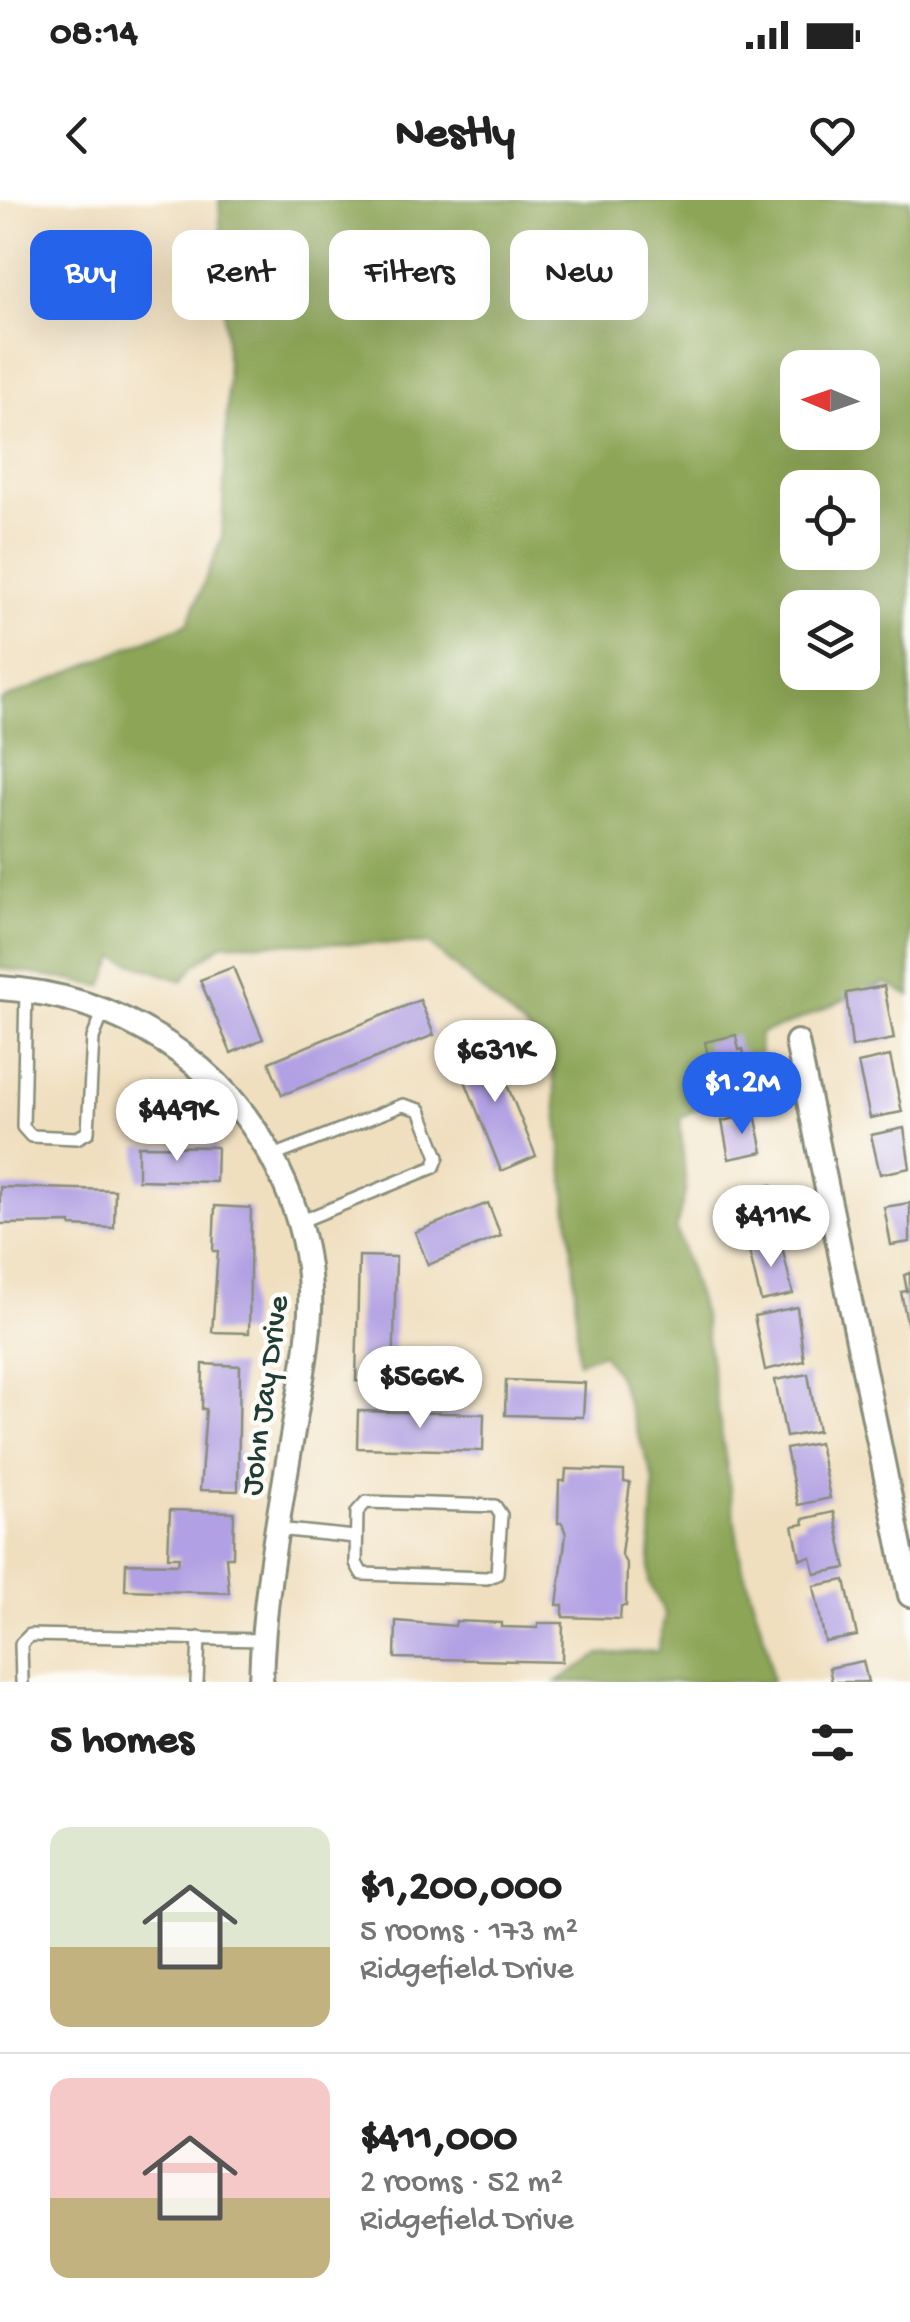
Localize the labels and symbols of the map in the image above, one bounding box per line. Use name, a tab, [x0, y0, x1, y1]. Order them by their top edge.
north arrow	[780, 350, 880, 450]
pin: $631K	[425, 1020, 565, 1105]
pin: $1.2M	[672, 1052, 812, 1137]
pin: $449K	[107, 1079, 247, 1164]
pin: $411K	[701, 1185, 841, 1270]
street label: John Jay Drive	[234, 1293, 300, 1498]
pin: $566K	[350, 1346, 490, 1431]

